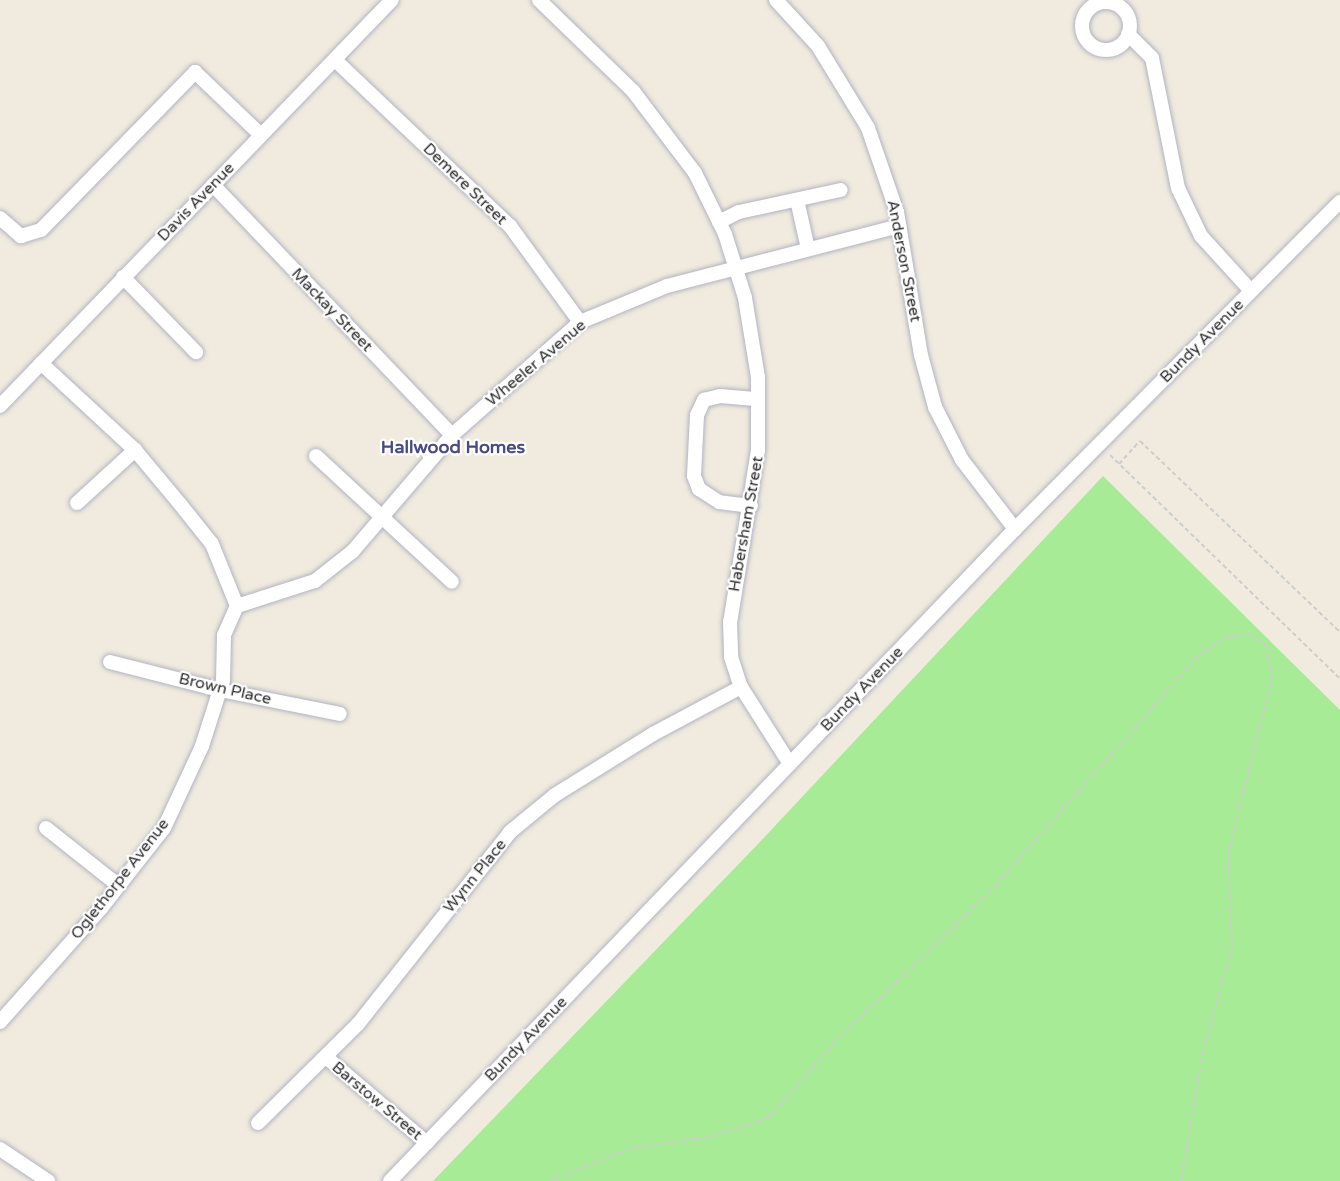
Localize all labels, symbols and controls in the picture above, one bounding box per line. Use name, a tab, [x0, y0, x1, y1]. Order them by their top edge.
street label: Demere Street	[419, 139, 511, 229]
street label: Davis Avenue	[154, 159, 238, 245]
street label: Anderson Street	[883, 198, 925, 324]
street label: Mackay Street	[287, 264, 377, 356]
street label: Bundy Avenue	[1156, 295, 1248, 387]
street label: Wheeler Avenue	[482, 316, 590, 410]
district label: Hallwood Homes	[381, 436, 525, 458]
street label: Habersham Street	[725, 455, 767, 593]
street label: Bundy Avenue	[817, 643, 907, 735]
street label: Brown Place	[177, 669, 273, 709]
street label: Oglethorpe Avenue	[67, 815, 173, 943]
street label: Wynn Place	[439, 835, 511, 917]
street label: Bundy Avenue	[481, 993, 571, 1085]
street label: Barstow Street	[328, 1058, 426, 1144]

